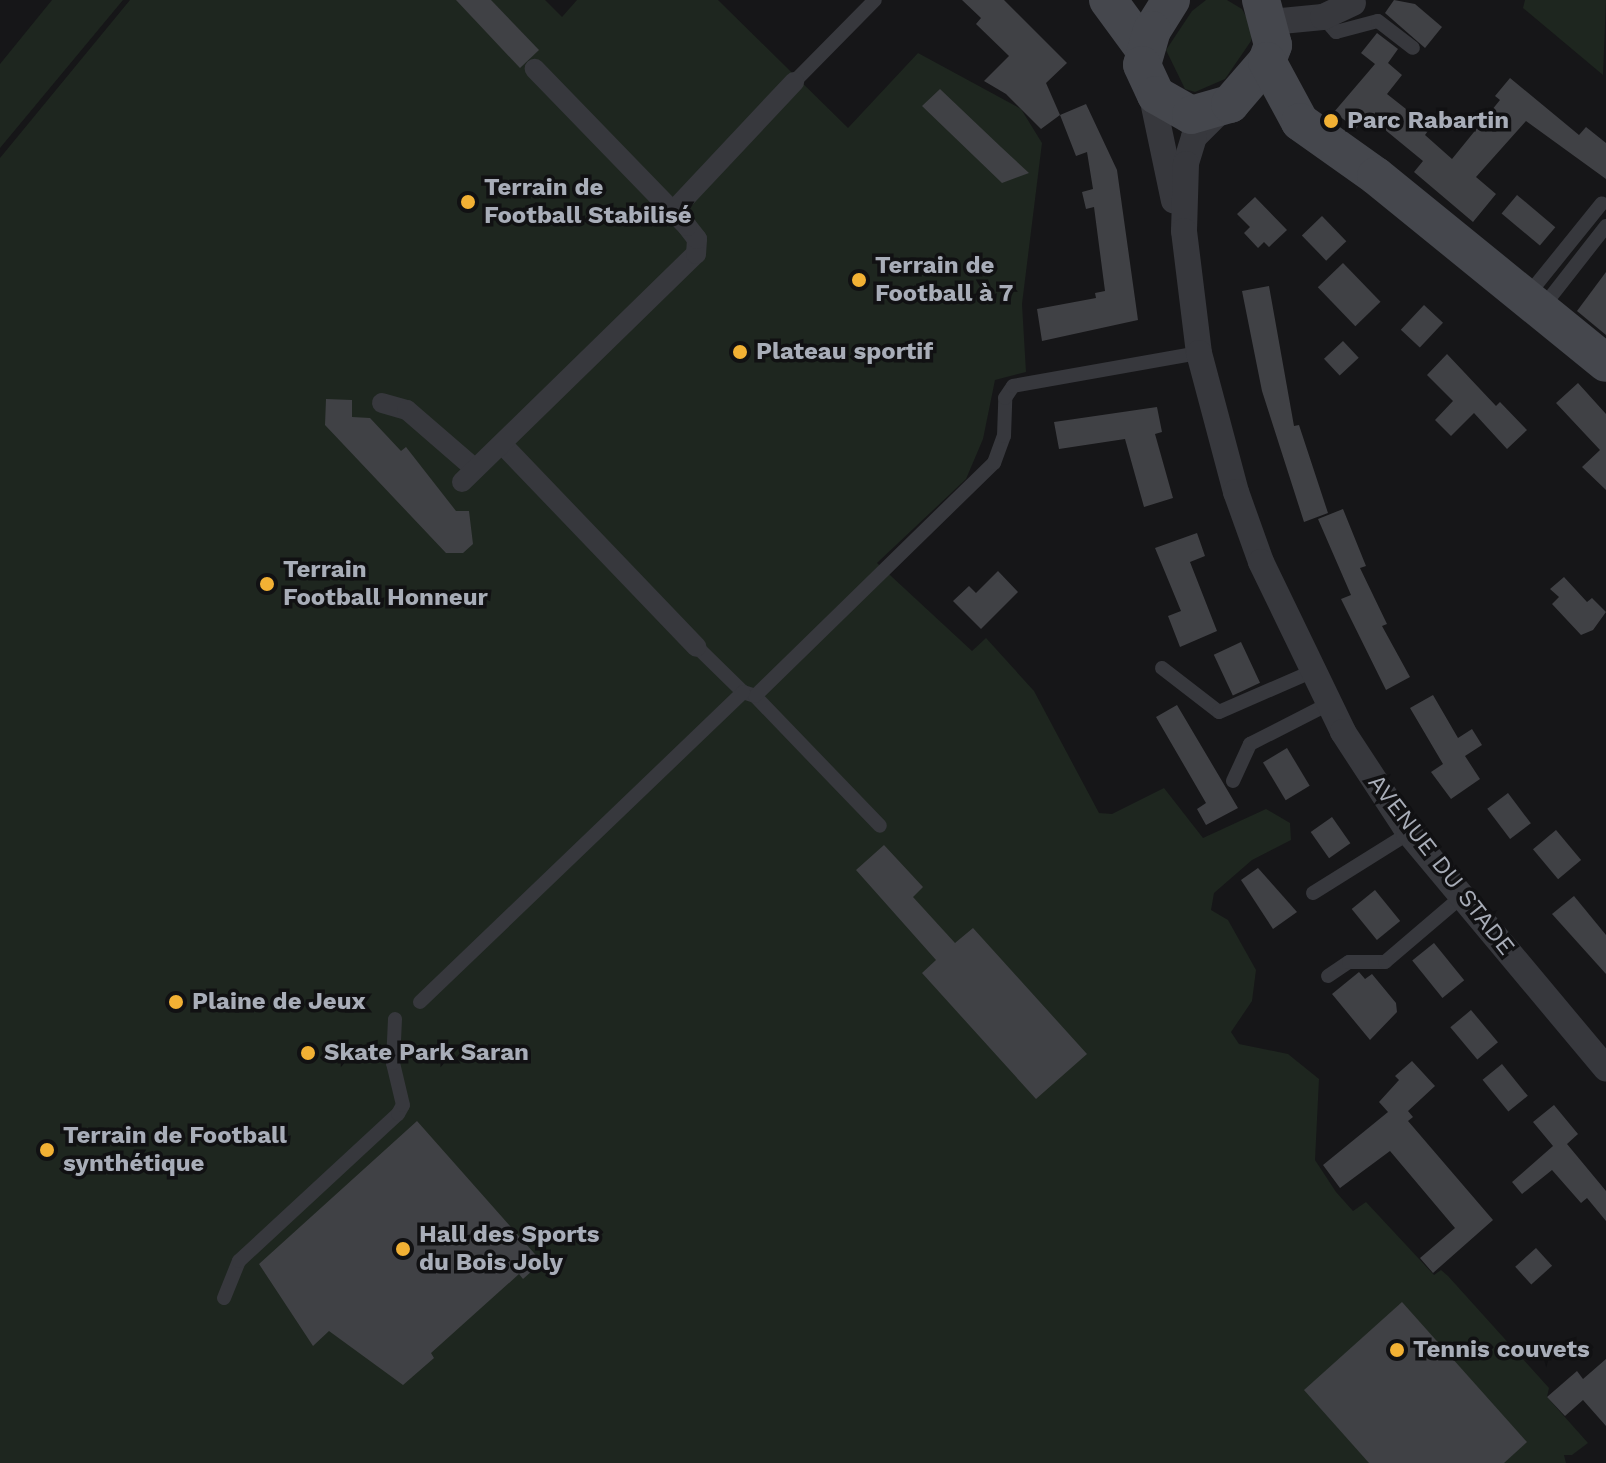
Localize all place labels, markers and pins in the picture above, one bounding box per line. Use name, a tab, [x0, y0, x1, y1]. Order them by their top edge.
place label: Parc Rabartin	[1347, 107, 1509, 135]
marker: Parc Rabartin	[1322, 112, 1340, 130]
place label: Terrain de Football Stabilisé	[484, 174, 692, 230]
marker: Terrain de Football Stabilisé	[459, 193, 477, 211]
place label: Terrain de Football à 7	[875, 252, 1015, 308]
marker: Terrain de Football à 7	[850, 271, 868, 289]
place label: Plateau sportif	[756, 338, 933, 366]
marker: Plateau sportif	[731, 343, 749, 361]
place label: Terrain Football Honneur	[283, 556, 488, 612]
marker: Terrain Football Honneur	[258, 575, 276, 593]
place label: Plaine de Jeux	[192, 988, 366, 1016]
marker: Plaine de Jeux	[167, 993, 185, 1011]
place label: Skate Park Saran	[324, 1039, 529, 1067]
marker: Skate Park Saran	[299, 1044, 317, 1062]
place label: Terrain de Football synthétique	[63, 1122, 287, 1178]
marker: Terrain de Football synthétique	[38, 1141, 56, 1159]
place label: Hall des Sports du Bois Joly	[419, 1221, 600, 1277]
marker: Hall des Sports du Bois Joly	[394, 1240, 412, 1258]
place label: Tennis couvets	[1413, 1336, 1590, 1364]
marker: Tennis couvets	[1388, 1341, 1406, 1359]

